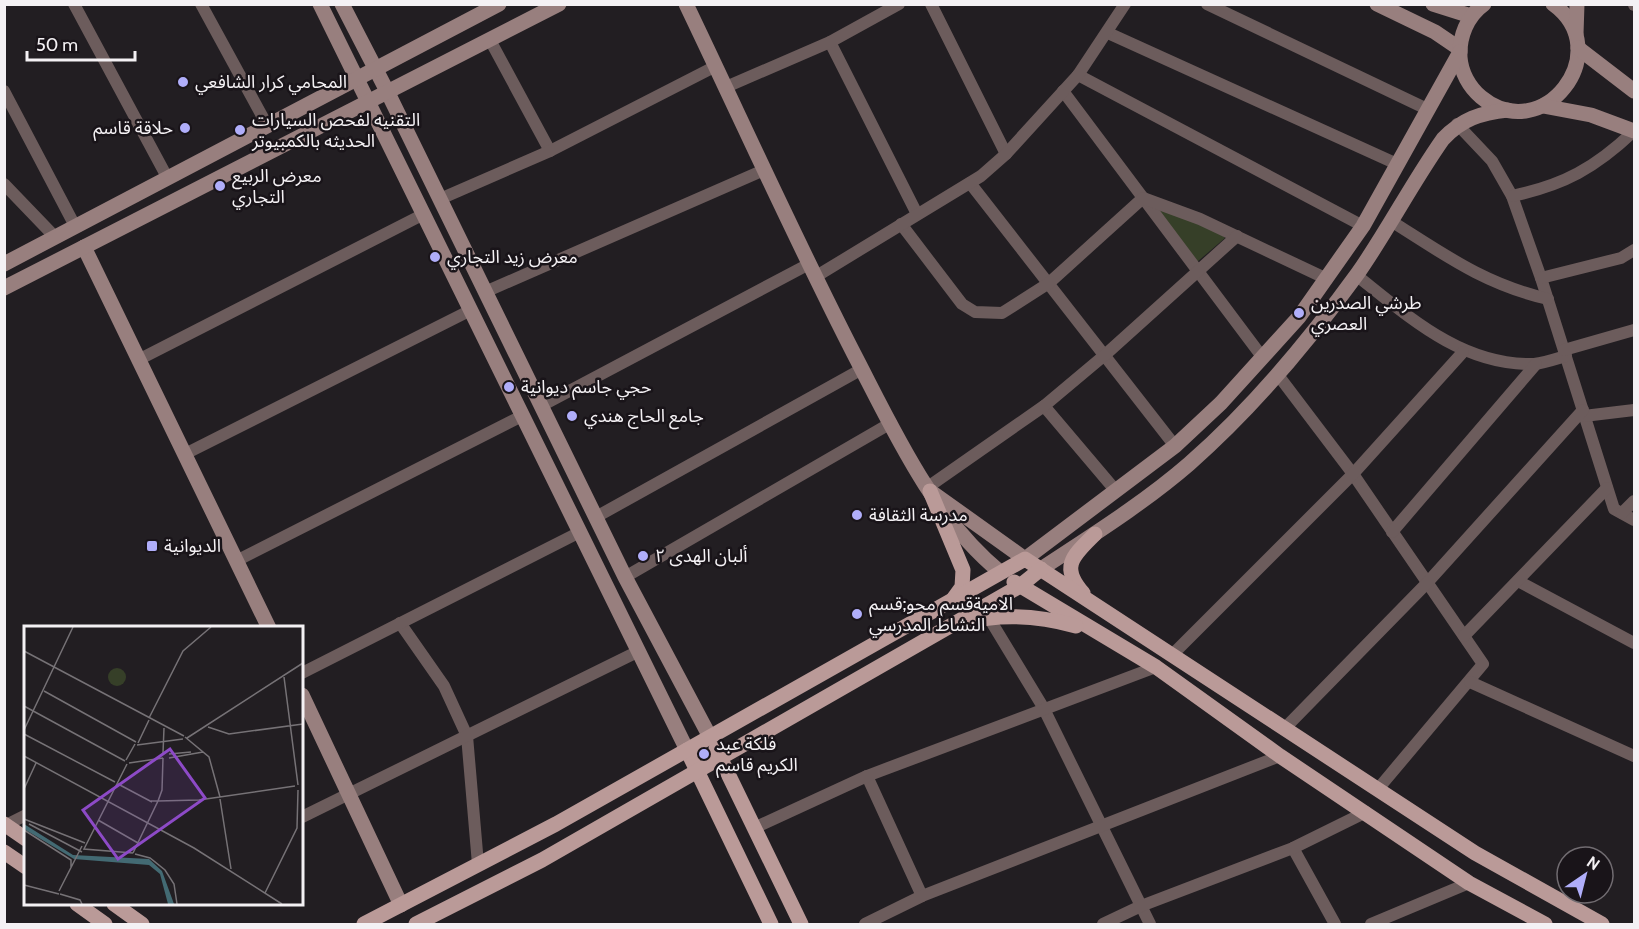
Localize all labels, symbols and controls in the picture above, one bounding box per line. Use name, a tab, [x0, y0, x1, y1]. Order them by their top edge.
scale bar	[27, 24, 135, 62]
text: 50 m	[36, 34, 78, 56]
place label: المحامي كرار الشافعي	[195, 71, 347, 95]
marker: المحامي كرار الشافعي	[176, 75, 190, 89]
place label: التقنيه لفحص السيارات الحديثه بالكمبيوتر	[251, 109, 420, 152]
place label: حلاقة قاسم	[93, 117, 173, 141]
marker: حلاقة قاسم	[178, 121, 192, 135]
marker: التقنيه لفحص السيارات الحديثه بالكمبيوتر	[233, 123, 247, 137]
place label: معرض الربيع التجاري	[232, 165, 322, 210]
marker: معرض الربيع التجاري	[213, 179, 227, 193]
place label: معرض زيد التجاري	[447, 246, 578, 270]
marker: معرض زيد التجاري	[428, 250, 442, 264]
place label: طرشي الصدرين العصري	[1311, 292, 1421, 337]
marker: طرشي الصدرين العصري	[1292, 306, 1306, 320]
place label: حجي جاسم ديوانية	[521, 376, 652, 400]
marker: حجي جاسم ديوانية	[502, 380, 516, 394]
place label: جامع الحاج هندي	[584, 405, 704, 430]
marker: جامع الحاج هندي	[565, 409, 579, 423]
place label: مدرسة الثقافة	[869, 504, 968, 526]
marker: مدرسة الثقافة	[850, 508, 864, 522]
place label: الديوانية	[164, 535, 221, 557]
marker: الديوانية	[145, 539, 159, 553]
place label: ألبان الهدى ٢	[655, 545, 747, 567]
marker: ألبان الهدى ٢	[636, 549, 650, 563]
place label: الاميةقسم محو;قسم النشاط المدرسي	[869, 593, 1013, 638]
marker: الاميةقسم محو;قسم النشاط المدرسي	[850, 607, 864, 621]
inset map	[24, 626, 303, 905]
place label: فلكة عبد الكريم قاسم	[716, 733, 798, 778]
marker: فلكة عبد الكريم قاسم	[697, 747, 711, 761]
north arrow	[1555, 845, 1615, 905]
text: N	[1583, 852, 1603, 874]

